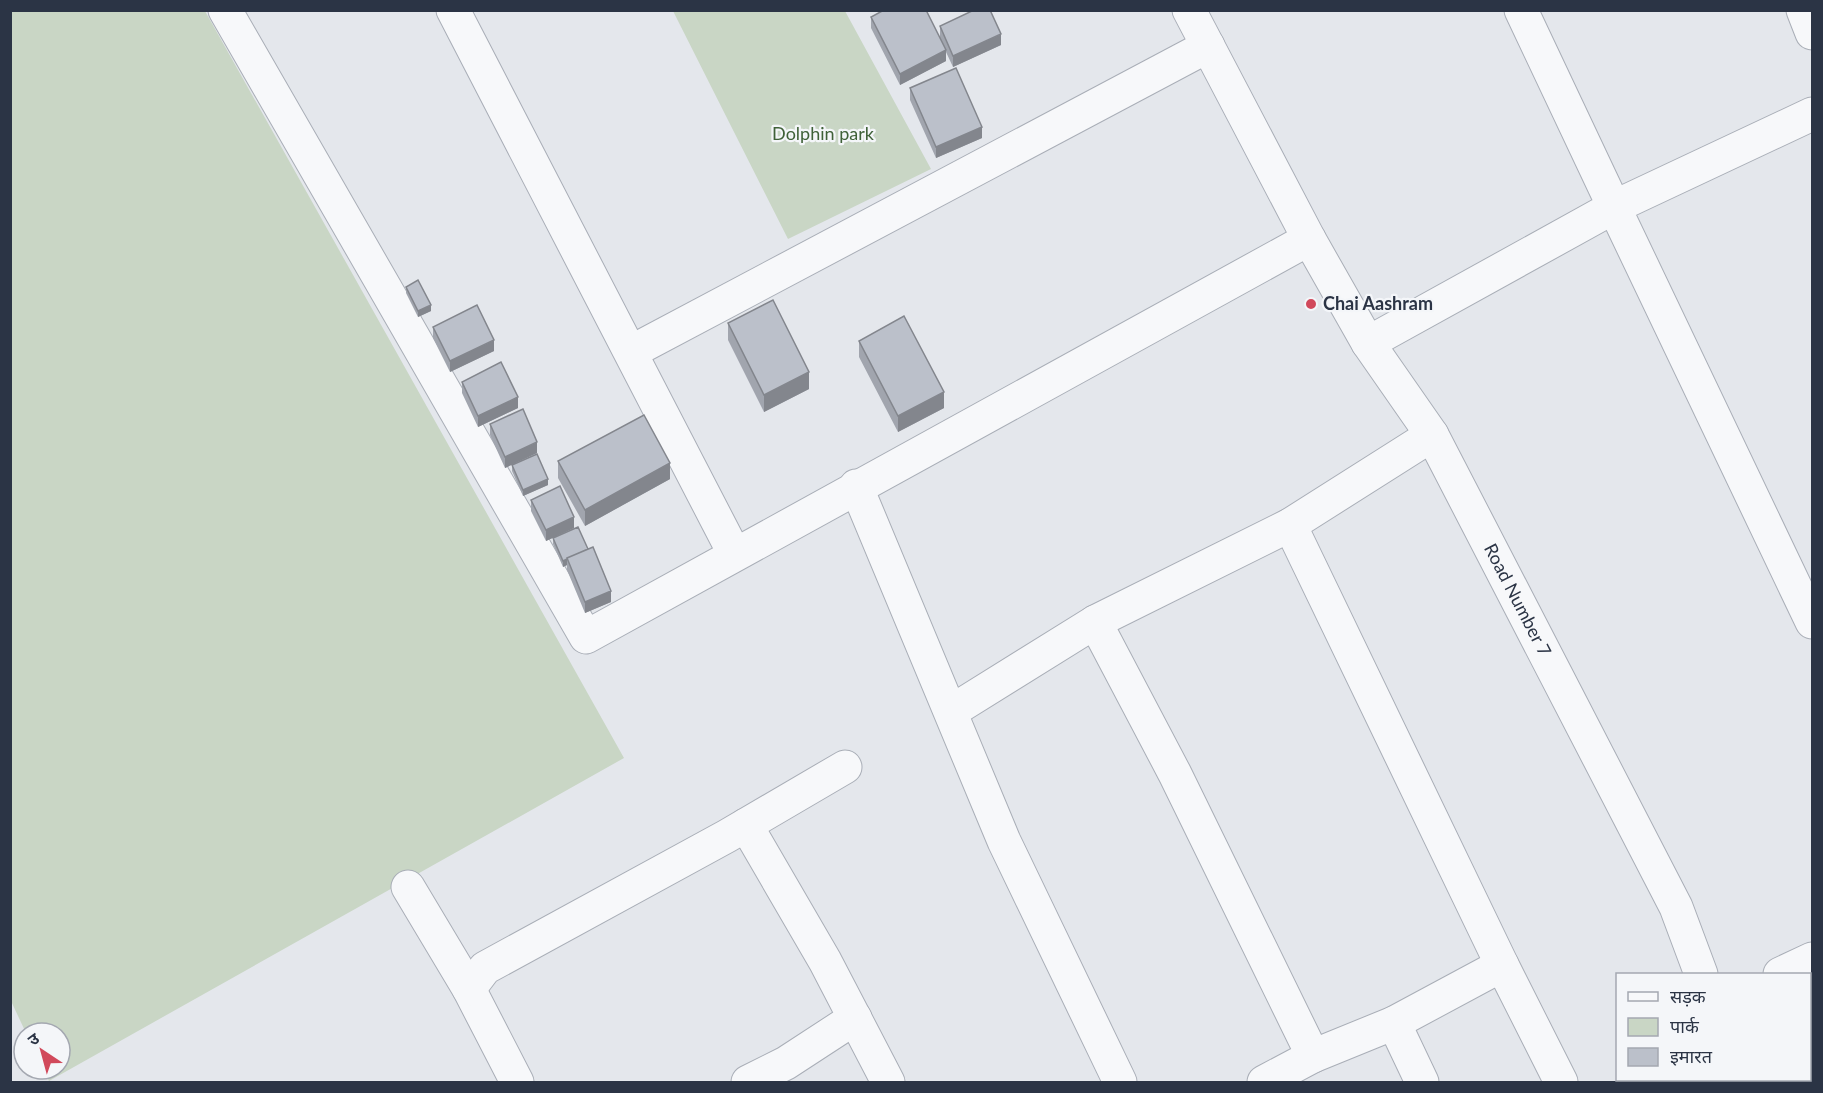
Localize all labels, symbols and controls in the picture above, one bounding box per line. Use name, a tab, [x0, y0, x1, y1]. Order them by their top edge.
park label: Dolphin park	[772, 122, 875, 144]
place label: Chai Aashram	[1323, 292, 1433, 314]
marker: Chai Aashram	[1304, 297, 1318, 311]
street label: Road Number 7	[1480, 540, 1556, 660]
legend	[1616, 973, 1811, 1081]
text: सड़क	[1670, 985, 1707, 1007]
text: पार्क	[1670, 1015, 1700, 1037]
north arrow	[12, 1021, 72, 1081]
text: उ	[24, 1028, 43, 1049]
text: इमारत	[1670, 1045, 1713, 1067]

